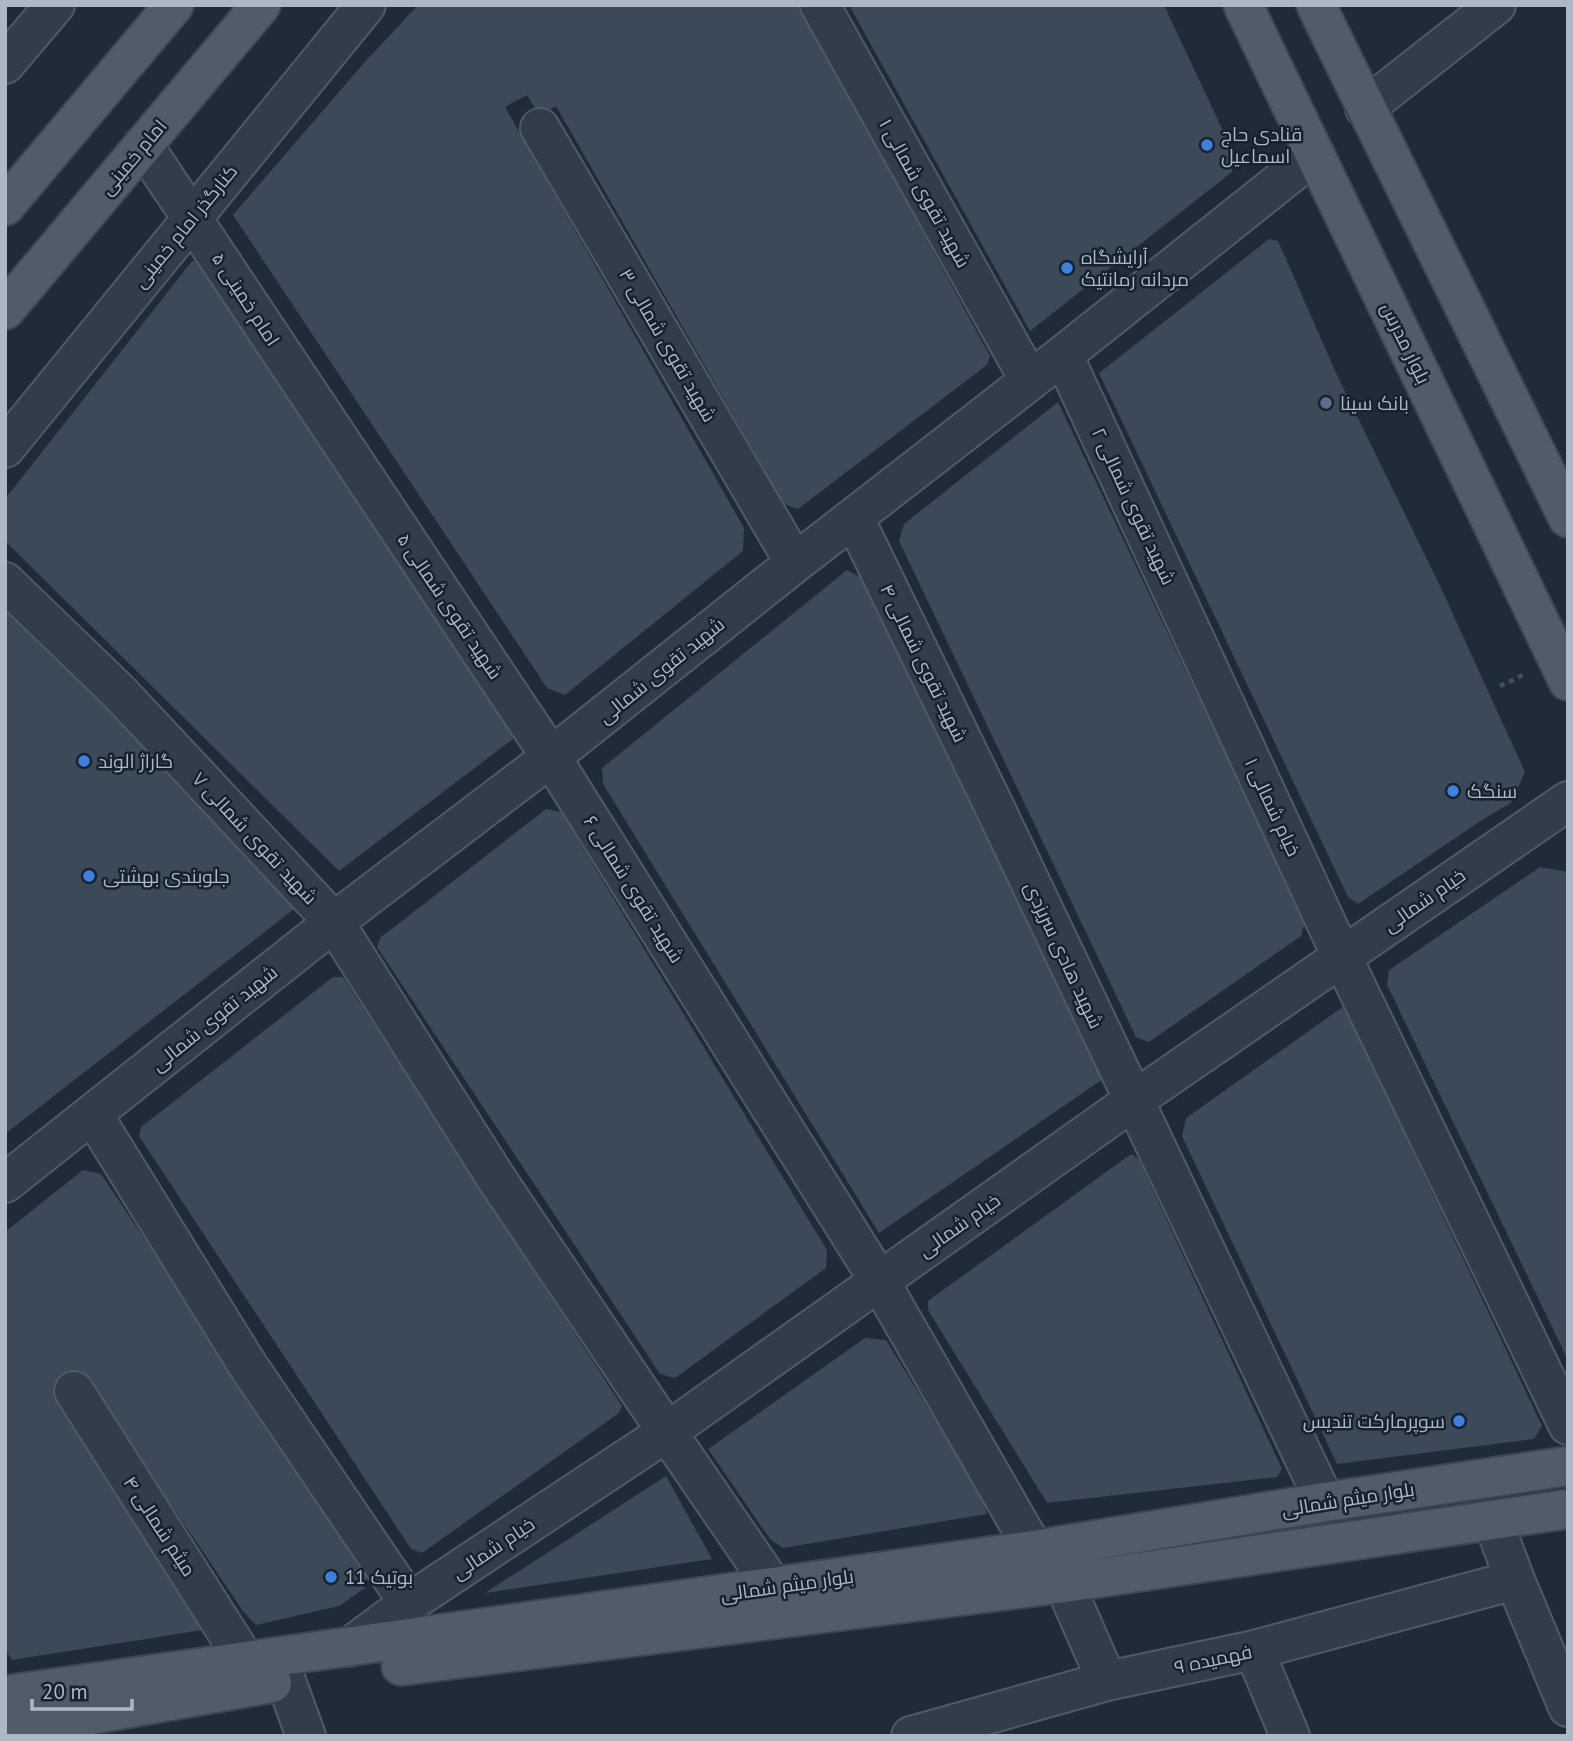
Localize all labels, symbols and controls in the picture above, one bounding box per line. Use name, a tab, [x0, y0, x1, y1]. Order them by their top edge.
street label: امام خمینی	[94, 114, 173, 201]
street label: شهید تقوی شمالی ۱	[874, 114, 976, 272]
place label: قنادی حاج اسماعیل	[1221, 122, 1302, 168]
marker: قنادی حاج اسماعیل	[1199, 137, 1215, 153]
street label: کنارگذر امام خمینی	[128, 159, 244, 294]
place label: آرایشگاه مردانه رمانتیک	[1081, 245, 1189, 291]
street label: امام خمینی ۵	[205, 248, 285, 351]
marker: آرایشگاه مردانه رمانتیک	[1059, 260, 1075, 276]
street label: شهید تقوی شمالی ۳	[614, 264, 722, 426]
street label: بلوار مدرس	[1376, 298, 1436, 388]
place label: بانک سینا	[1340, 391, 1409, 415]
marker: بانک سینا	[1318, 395, 1334, 411]
street label: شهید تقوی شمالی ۲	[1087, 424, 1181, 588]
street label: شهید تقوی شمالی ۵	[392, 528, 508, 684]
street label: شهید تقوی شمالی ۴	[875, 580, 973, 746]
street label: شهید تقوی شمالی	[593, 612, 729, 728]
place label: گاراژ الوند	[98, 749, 173, 773]
marker: گاراژ الوند	[76, 753, 92, 769]
street label: خیام شمالی ۱	[1238, 754, 1306, 861]
street label: شهید تقوی شمالی ۷	[187, 767, 323, 909]
place label: سنگک	[1467, 779, 1517, 803]
marker: سنگک	[1445, 783, 1461, 799]
street label: شهید تقوی شمالی ۶	[579, 811, 689, 967]
street label: خیام شمالی	[1378, 863, 1471, 939]
place label: جلوبندی بهشتی	[103, 864, 230, 888]
marker: جلوبندی بهشتی	[81, 868, 97, 884]
street label: شهید هادی سریزدی	[1019, 878, 1109, 1032]
street label: شهید تقوی شمالی	[146, 960, 282, 1076]
street label: خیام شمالی	[913, 1188, 1006, 1264]
place label: سوپرمارکت تندیس	[1303, 1409, 1445, 1434]
marker: سوپرمارکت تندیس	[1451, 1413, 1467, 1429]
street label: میثم شمالی ۴	[117, 1471, 201, 1582]
street label: بلوار میثم شمالی	[1280, 1477, 1416, 1523]
street label: خیام شمالی	[447, 1512, 540, 1586]
street label: بلوار میثم شمالی	[719, 1564, 855, 1608]
place label: بوتیک 11	[345, 1565, 413, 1589]
marker: بوتیک 11	[323, 1569, 339, 1585]
street label: فهمیده ۹	[1172, 1639, 1254, 1679]
scale bar	[32, 1668, 131, 1712]
text: 20 m	[42, 1678, 88, 1705]

